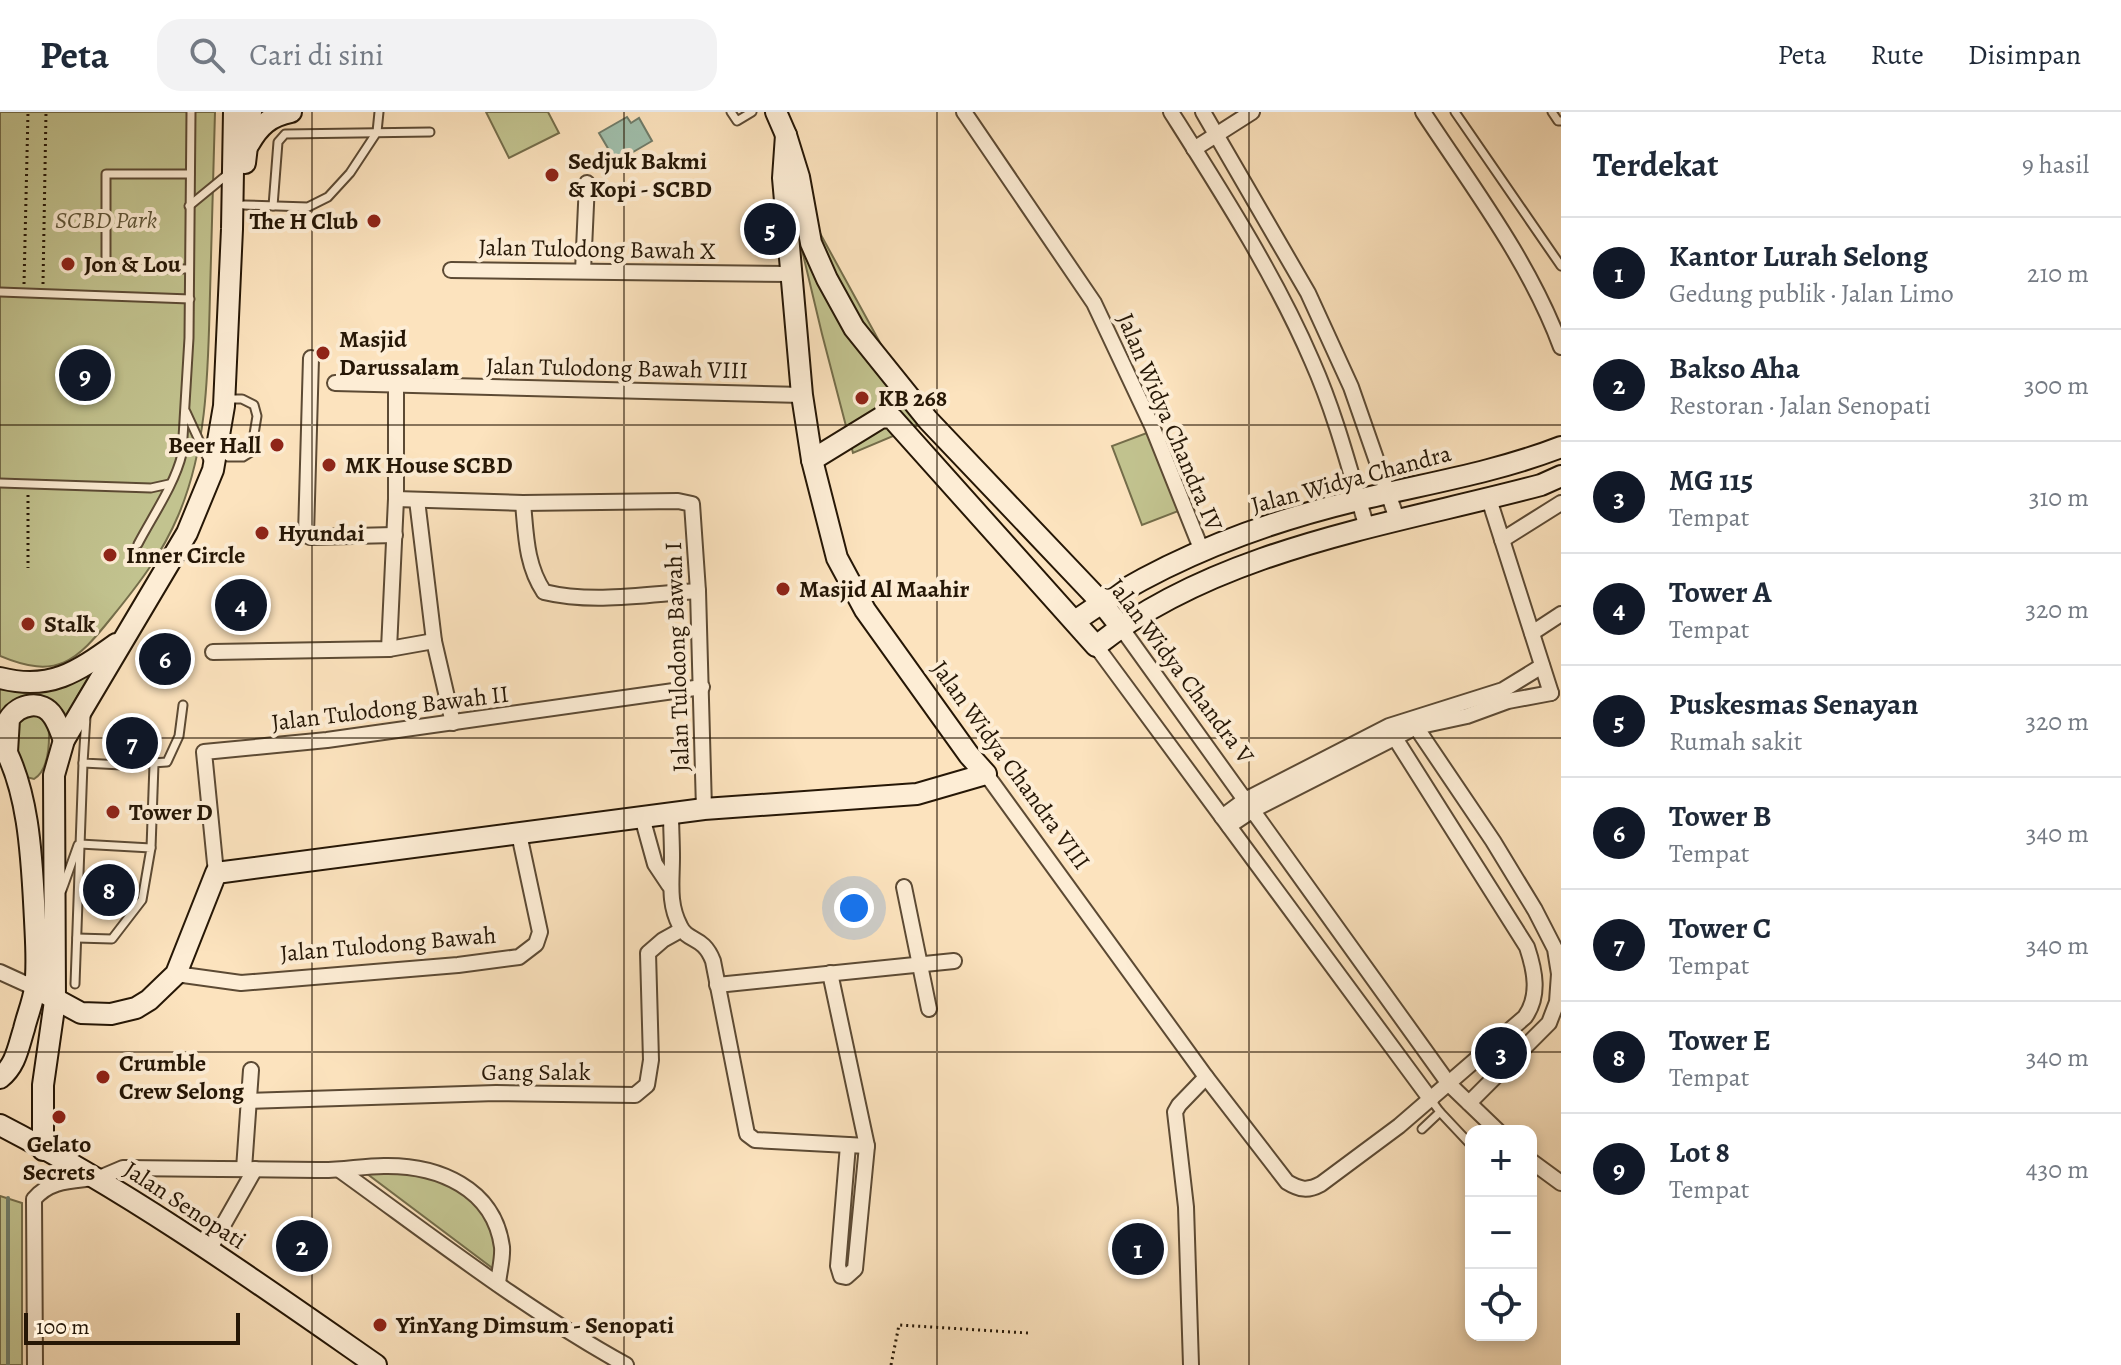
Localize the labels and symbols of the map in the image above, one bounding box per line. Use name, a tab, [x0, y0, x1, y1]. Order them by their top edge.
place label: Sedjuk Bakmi & Kopi - SCBD	[568, 145, 712, 205]
marker: Sedjuk Bakmi & Kopi - SCBD	[543, 166, 561, 184]
pin: 5	[744, 199, 796, 259]
park label: SCBD Park	[55, 204, 157, 236]
place label: The H Club	[249, 205, 358, 237]
marker: The H Club	[365, 212, 383, 230]
street label: Jalan Tulodong Bawah X	[478, 231, 716, 267]
place label: Jon & Lou	[84, 248, 182, 280]
marker: Jon & Lou	[59, 255, 77, 273]
street label: Jalan Widya Chandra IV	[1110, 308, 1231, 536]
place label: Masjid Darussalam	[339, 323, 459, 383]
marker: Masjid Darussalam	[314, 344, 332, 362]
pin: 9	[59, 345, 111, 405]
street label: Jalan Tulodong Bawah VIII	[486, 350, 748, 386]
place label: KB 268	[878, 382, 947, 414]
marker: KB 268	[853, 389, 871, 407]
place label: Beer Hall	[168, 429, 262, 461]
marker: Beer Hall	[268, 436, 286, 454]
street label: Jalan Widya Chandra	[1247, 437, 1455, 521]
place label: MK House SCBD	[345, 449, 513, 481]
marker: MK House SCBD	[320, 456, 338, 474]
place label: Hyundai	[278, 517, 365, 549]
marker: Hyundai	[253, 524, 271, 542]
place label: Inner Circle	[126, 539, 245, 571]
street label: Jalan Tulodong Bawah I	[657, 541, 697, 773]
marker: Inner Circle	[101, 546, 119, 564]
street label: Jalan Widya Chandra V	[1100, 571, 1262, 771]
place label: Masjid Al Maahir	[799, 573, 969, 605]
pin: 4	[215, 575, 267, 635]
marker: Masjid Al Maahir	[774, 580, 792, 598]
place label: Stalk	[44, 608, 96, 640]
marker: Stalk	[19, 615, 37, 633]
pin: 6	[139, 629, 191, 689]
street label: Jalan Widya Chandra VIII	[924, 654, 1098, 876]
street label: Jalan Tulodong Bawah II	[270, 678, 510, 738]
pin: 7	[106, 713, 158, 773]
place label: Tower D	[129, 796, 213, 828]
marker: Tower D	[104, 803, 122, 821]
pin: 8	[83, 860, 135, 920]
your location	[834, 888, 874, 928]
street label: Jalan Tulodong Bawah	[279, 919, 498, 969]
pin: 3	[1475, 1023, 1527, 1083]
place label: Crumble Crew Selong	[119, 1047, 245, 1107]
street label: Gang Salak	[481, 1056, 591, 1088]
marker: Crumble Crew Selong	[94, 1068, 112, 1086]
marker: Gelato Secrets	[50, 1108, 68, 1126]
place label: Gelato Secrets	[23, 1128, 95, 1188]
street label: Jalan Senopati	[118, 1153, 252, 1257]
pin: 2	[276, 1216, 328, 1276]
pin: 1	[1112, 1219, 1164, 1279]
scale bar	[24, 1309, 240, 1345]
place label: YinYang Dimsum - Senopati	[395, 1309, 674, 1341]
marker: YinYang Dimsum - Senopati	[371, 1316, 389, 1334]

